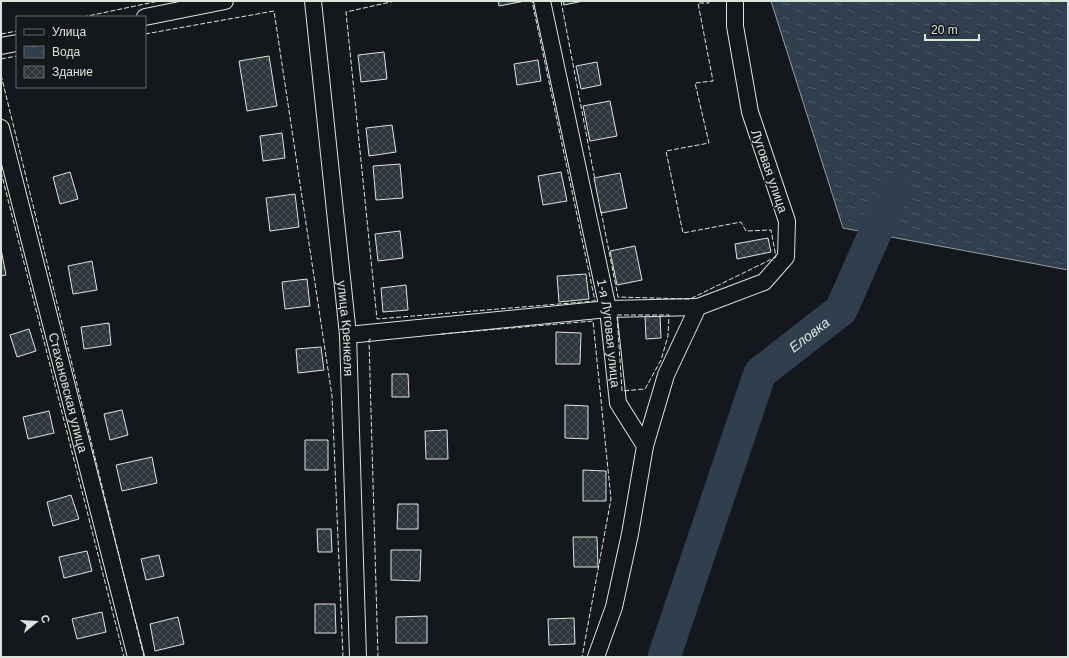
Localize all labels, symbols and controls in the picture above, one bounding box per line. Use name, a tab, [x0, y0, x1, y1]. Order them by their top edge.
legend	[16, 16, 146, 88]
scale bar	[925, 16, 979, 42]
text: 20 m	[931, 23, 958, 37]
text: Улица	[52, 25, 86, 39]
text: Вода	[52, 45, 80, 59]
text: Здание	[52, 65, 93, 79]
street label: Луговая улица	[748, 127, 791, 216]
street label: 1-я Луговая улица	[594, 277, 623, 389]
street label: улица Кренкеля	[334, 280, 356, 376]
water label: Еловка	[786, 314, 833, 355]
street label: Стахановская улица	[46, 331, 91, 455]
north arrow	[16, 602, 56, 642]
text: С	[39, 613, 52, 625]

